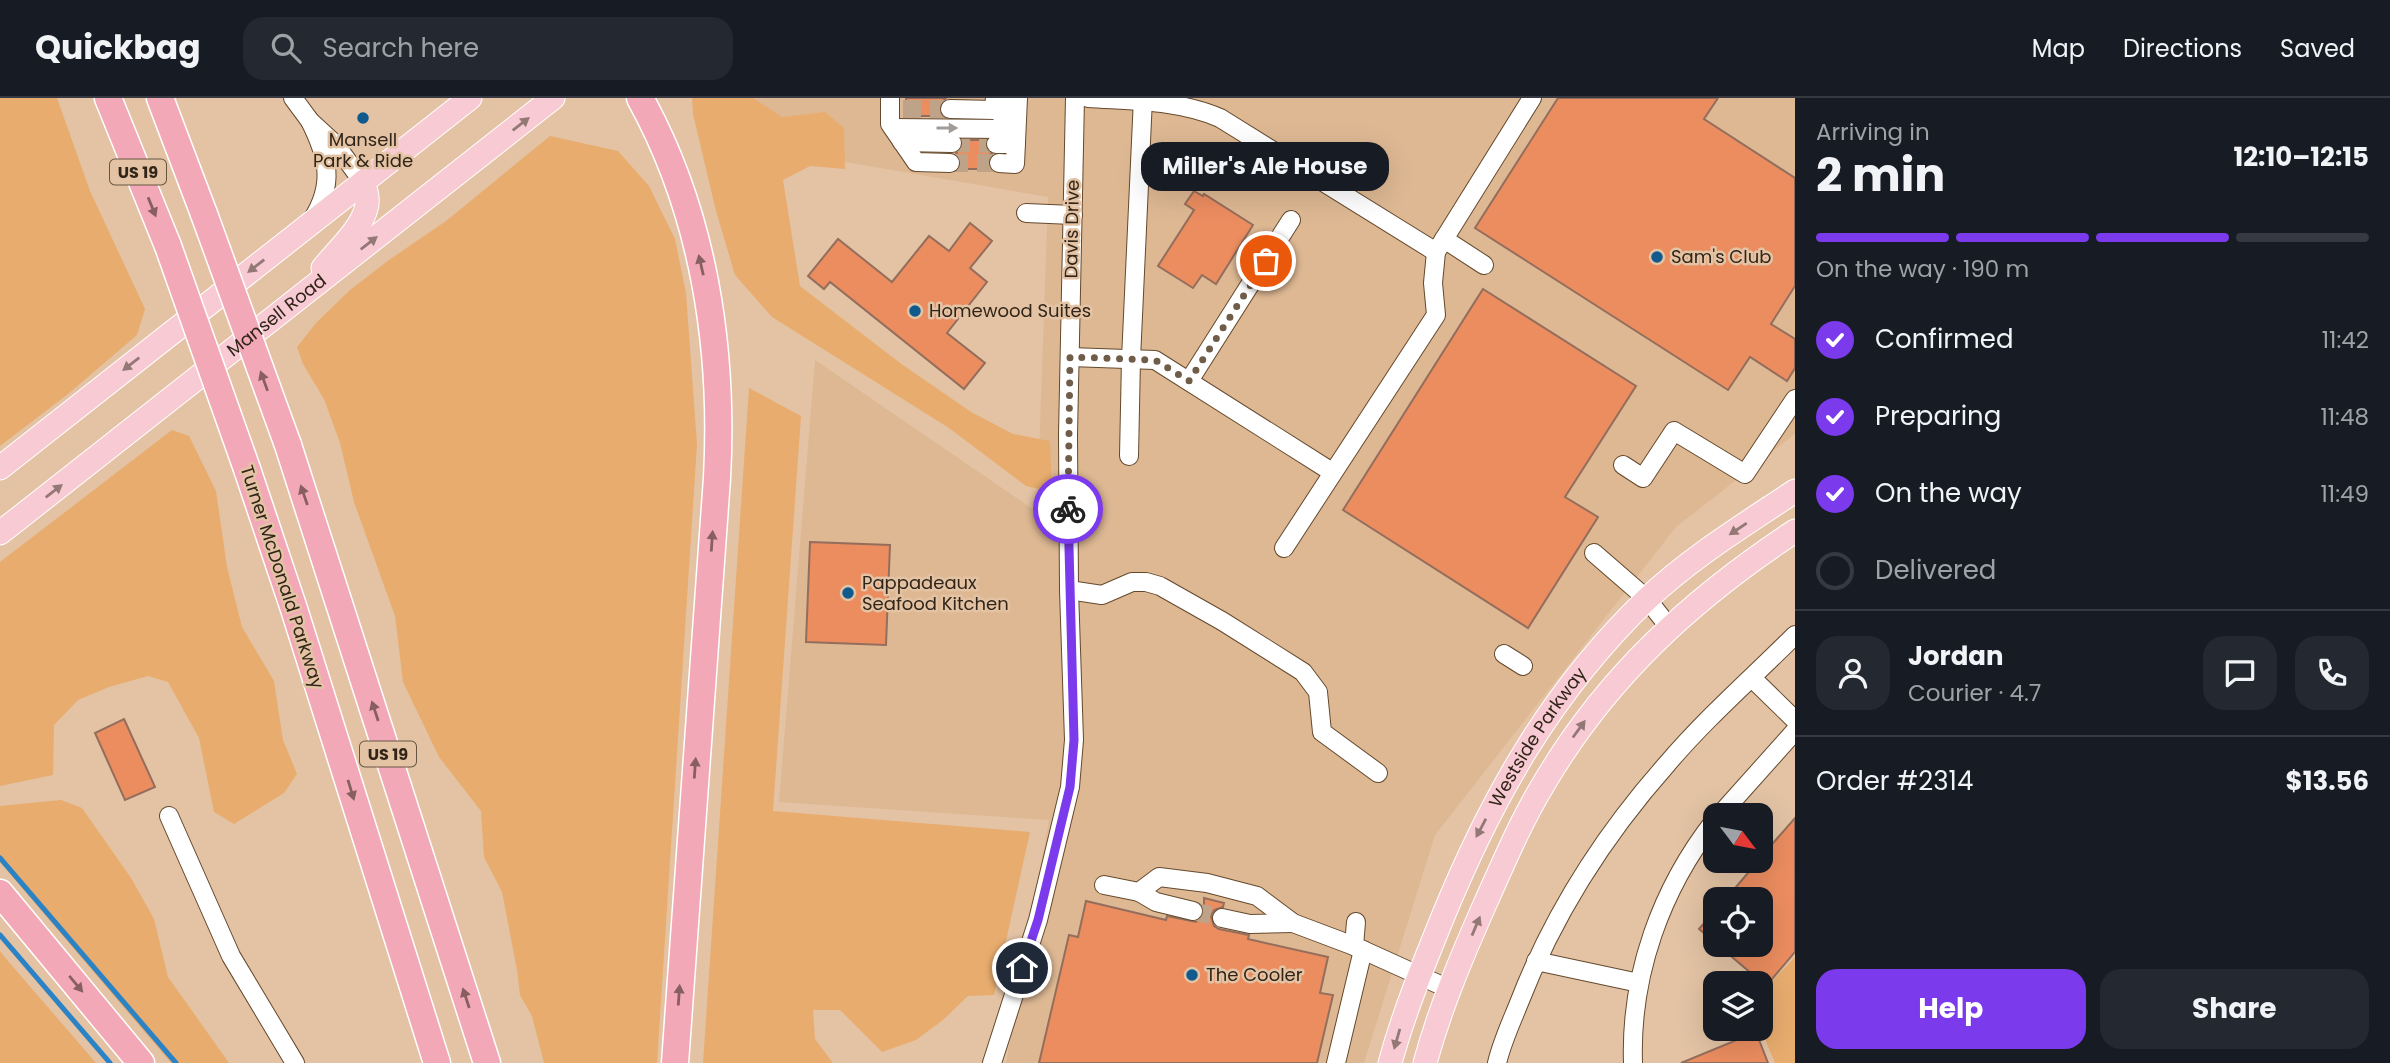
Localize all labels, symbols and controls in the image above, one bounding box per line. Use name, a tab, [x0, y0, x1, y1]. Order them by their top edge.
search box	[243, 17, 733, 80]
text: Quickbag	[35, 24, 201, 71]
icon: search	[267, 29, 305, 67]
text: Search here	[323, 30, 479, 66]
text: Map	[2032, 32, 2085, 65]
text: Directions	[2123, 32, 2242, 65]
text: Saved	[2280, 32, 2355, 65]
marker: Mansell Park & Ride	[355, 110, 371, 126]
one-way arrow	[511, 116, 529, 131]
text: Arriving in	[1816, 116, 1930, 148]
one-way arrow	[937, 123, 959, 134]
place label: Mansell Park & Ride	[313, 127, 413, 173]
text: 12:10–12:15	[2234, 139, 2369, 175]
callout: Miller's Ale House	[1142, 142, 1390, 191]
text: 2 min	[1816, 143, 1945, 207]
text: Miller's Ale House	[1162, 150, 1368, 182]
road number: US 19	[110, 159, 166, 184]
street label: Davis Drive	[1058, 179, 1085, 279]
one-way arrow	[146, 196, 157, 217]
pin	[1236, 231, 1296, 291]
one-way arrow	[360, 237, 378, 251]
icon: bag	[1247, 242, 1285, 280]
place label: Sam's Club	[1671, 244, 1771, 269]
marker: Sam's Club	[1649, 249, 1665, 265]
text: On the way · 190 m	[1816, 253, 2029, 285]
one-way arrow	[695, 254, 706, 276]
one-way arrow	[248, 258, 265, 273]
street label: Mansell Road	[221, 268, 331, 362]
place label: Homewood Suites	[929, 298, 1091, 323]
marker: Homewood Suites	[907, 303, 923, 319]
icon: check	[1816, 321, 1854, 359]
text: Confirmed	[1875, 321, 2013, 357]
text: 11:42	[2322, 324, 2369, 356]
one-way arrow	[122, 357, 140, 371]
one-way arrow	[258, 370, 269, 391]
icon: check	[1816, 398, 1854, 436]
text: Preparing	[1875, 398, 2001, 434]
text: 11:48	[2320, 401, 2369, 433]
street label: Turner McDonald Parkway	[234, 462, 330, 692]
courier	[1033, 474, 1103, 544]
icon: check	[1816, 475, 1854, 513]
text: On the way	[1875, 475, 2022, 511]
text: 11:49	[2320, 478, 2369, 510]
one-way arrow	[44, 483, 62, 498]
one-way arrow	[298, 484, 309, 505]
icon: bike	[1049, 490, 1087, 528]
one-way arrow	[1729, 522, 1747, 536]
one-way arrow	[707, 530, 718, 552]
text: Delivered	[1875, 552, 1996, 588]
place label: Pappadeaux Seafood Kitchen	[862, 570, 1009, 616]
marker: Pappadeaux Seafood Kitchen	[840, 585, 856, 601]
button: person	[1816, 636, 1890, 710]
button: chat	[2203, 636, 2277, 710]
button: phone	[2295, 636, 2369, 710]
text: Jordan	[1908, 638, 2004, 674]
street label: Westside Parkway	[1483, 662, 1592, 811]
text: Courier · 4.7	[1908, 677, 2041, 709]
one-way arrow	[369, 701, 379, 722]
one-way arrow	[1572, 719, 1586, 738]
road number: US 19	[360, 741, 416, 766]
one-way arrow	[690, 757, 701, 779]
text: Order #2314	[1816, 763, 1973, 799]
text: $13.56	[2286, 763, 2369, 799]
one-way arrow	[346, 780, 357, 801]
north arrow	[1703, 803, 1773, 873]
map controls	[1703, 803, 1773, 1041]
one-way arrow	[1476, 818, 1487, 838]
button: locate	[1703, 887, 1773, 957]
one-way arrow	[1470, 916, 1481, 937]
pin	[992, 938, 1052, 998]
icon: home	[1003, 949, 1041, 987]
place label: The Cooler	[1206, 962, 1303, 987]
marker: The Cooler	[1184, 967, 1200, 983]
button: Help	[1816, 969, 2086, 1049]
button: Share	[2100, 969, 2369, 1049]
button: layers	[1703, 971, 1773, 1041]
one-way arrow	[68, 975, 83, 993]
one-way arrow	[674, 984, 685, 1006]
one-way arrow	[461, 987, 471, 1008]
one-way arrow	[1391, 1028, 1401, 1049]

